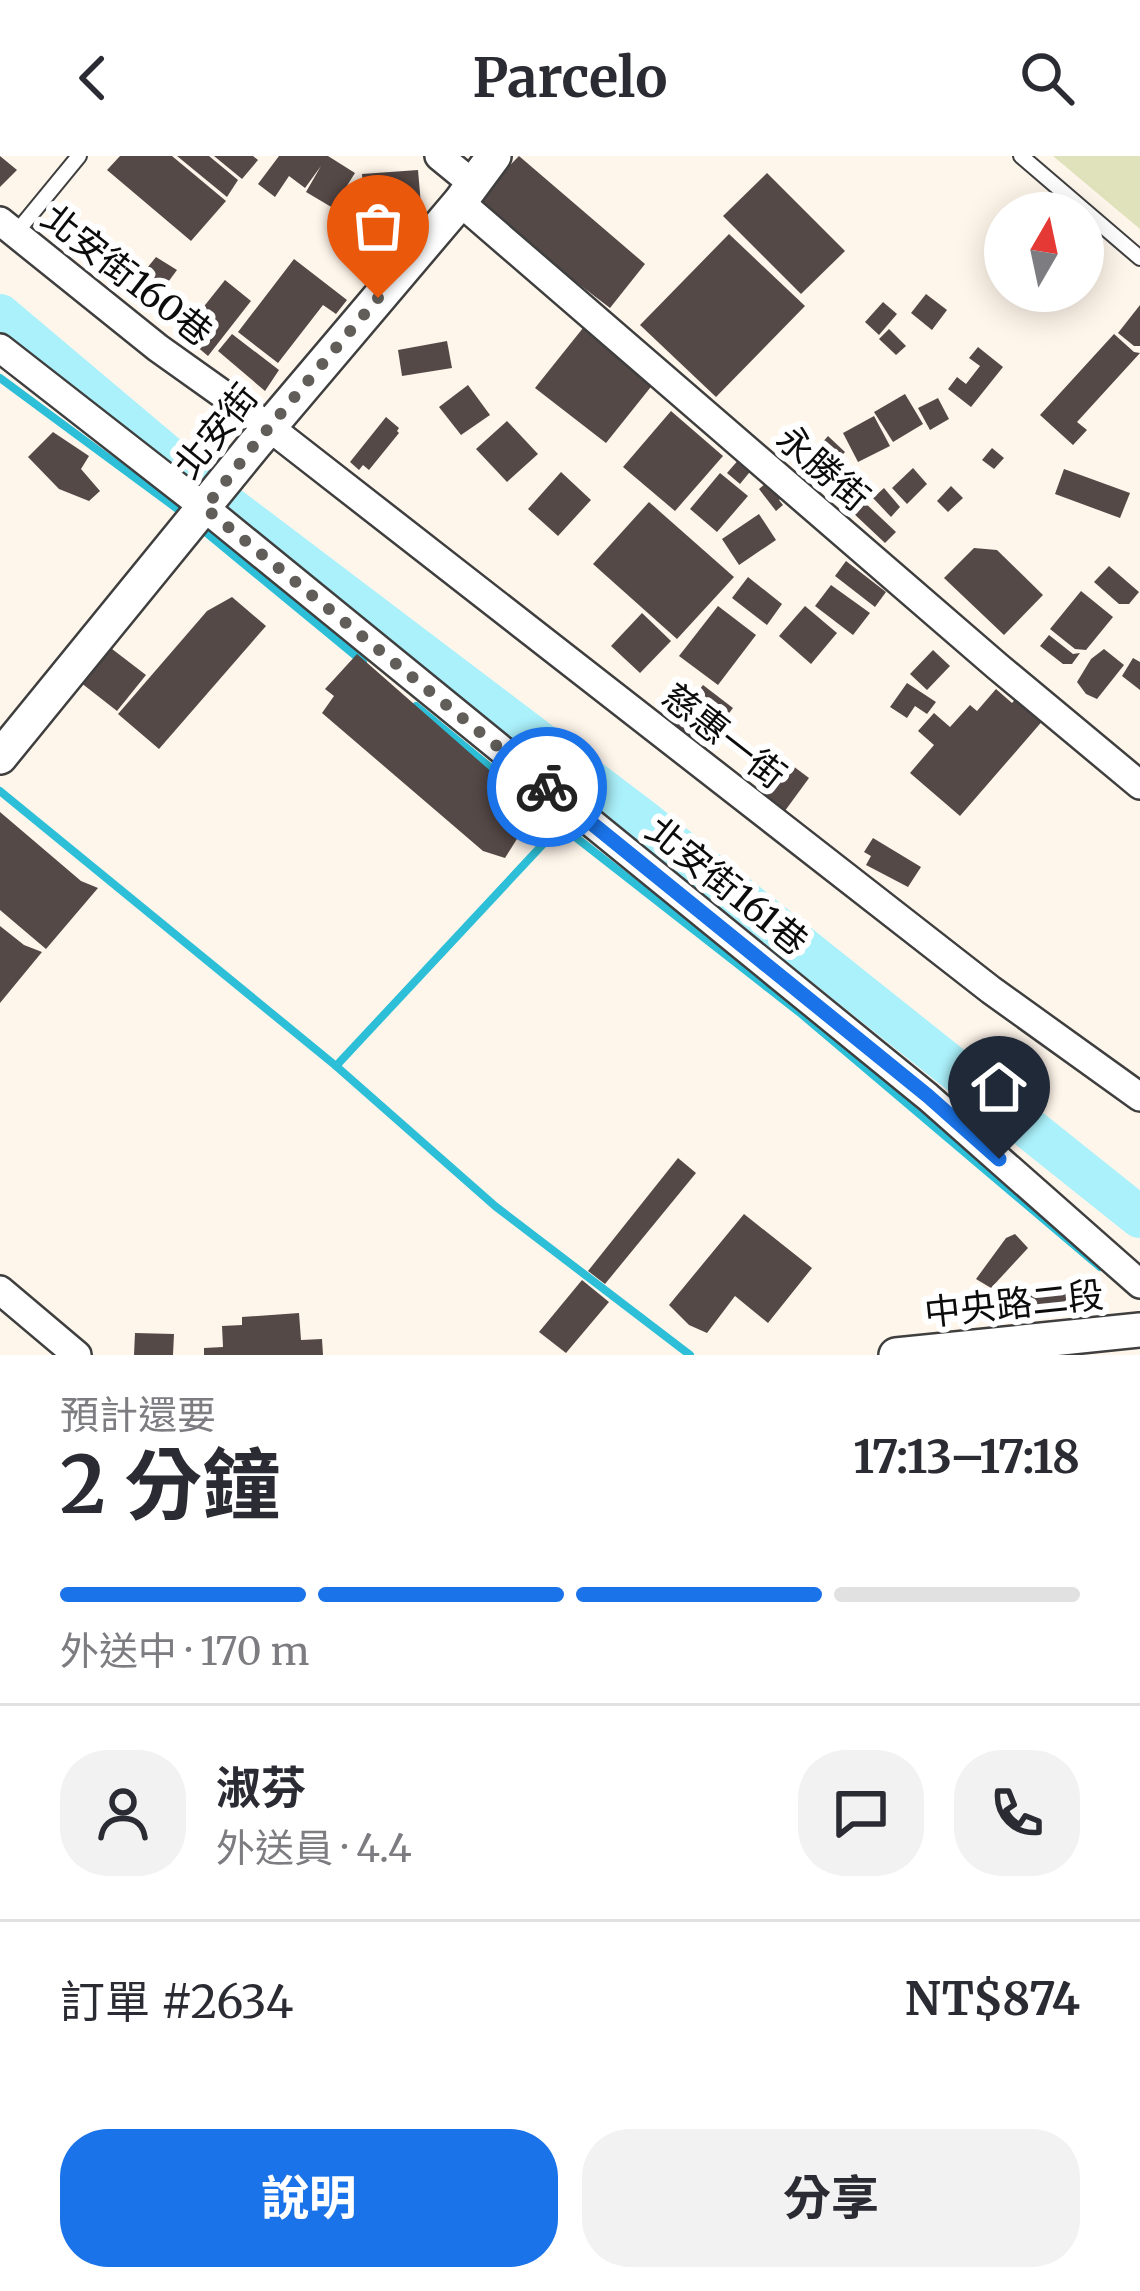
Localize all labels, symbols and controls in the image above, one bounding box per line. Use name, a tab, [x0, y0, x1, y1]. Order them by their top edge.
text: Parcelo	[472, 44, 668, 112]
icon: back	[60, 45, 126, 111]
icon: search	[1014, 45, 1080, 111]
pin	[327, 175, 429, 298]
north arrow	[984, 192, 1104, 312]
map controls	[984, 192, 1104, 312]
icon: bag	[345, 193, 411, 259]
street label: 北安街160巷	[33, 195, 221, 355]
street label: 北安街	[165, 375, 267, 487]
street label: 永勝街	[767, 416, 879, 520]
street label: 慈惠一街	[653, 674, 795, 798]
courier	[487, 727, 607, 847]
icon: bike	[514, 754, 580, 820]
street label: 北安街161巷	[637, 807, 817, 965]
pin	[948, 1036, 1050, 1159]
icon: home	[966, 1054, 1032, 1120]
street label: 中央路二段	[922, 1272, 1106, 1336]
text: 預計還要	[60, 1391, 216, 1440]
text: 17:13–17:18	[853, 1429, 1080, 1485]
text: 2 分鐘	[60, 1436, 280, 1534]
text: 外送中 · 170 m	[60, 1627, 310, 1676]
button: person	[60, 1750, 186, 1876]
button: chat	[798, 1750, 924, 1876]
button: phone	[954, 1750, 1080, 1876]
text: 淑芬	[216, 1760, 306, 1816]
text: 外送員 · 4.4	[216, 1824, 412, 1873]
text: NT$874	[905, 1971, 1080, 2027]
text: 訂單 #2634	[60, 1974, 294, 2030]
button: 說明	[60, 2129, 558, 2267]
button: 分享	[582, 2129, 1080, 2267]

